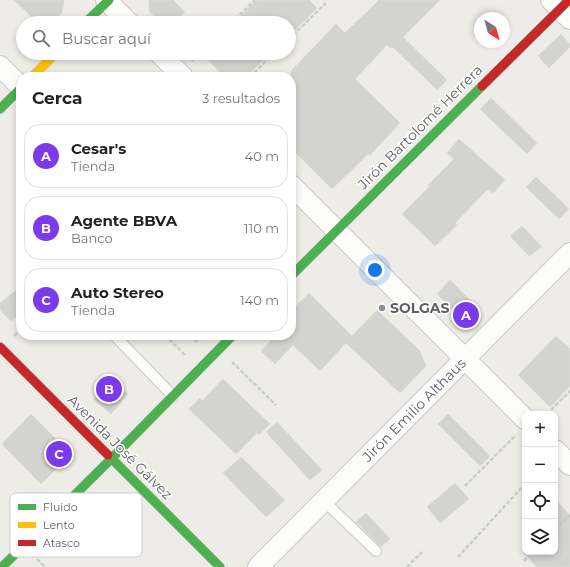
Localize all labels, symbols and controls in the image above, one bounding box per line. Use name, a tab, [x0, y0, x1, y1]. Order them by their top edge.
north arrow	[474, 12, 510, 48]
search box	[16, 16, 296, 60]
icon: search	[30, 27, 52, 49]
text: Buscar aquí	[62, 29, 151, 48]
street label: Jirón Bartolomé Herrera	[353, 61, 486, 194]
text: Cerca	[32, 88, 82, 108]
text: 3 resultados	[202, 90, 280, 106]
text: Cesar's	[71, 139, 126, 158]
text: A	[41, 148, 51, 164]
text: 40 m	[245, 148, 279, 164]
text: Tienda	[71, 158, 115, 174]
text: Agente BBVA	[71, 211, 177, 230]
text: B	[41, 220, 51, 236]
text: 110 m	[244, 220, 279, 236]
text: Banco	[71, 230, 113, 246]
your location	[365, 260, 385, 280]
text: Auto Stereo	[71, 283, 164, 302]
text: C	[41, 292, 51, 308]
text: 140 m	[240, 292, 279, 308]
place label: SOLGAS	[390, 299, 450, 317]
pin: A	[453, 300, 479, 330]
text: Tienda	[71, 302, 115, 318]
marker: SOLGAS	[377, 303, 387, 313]
street label: Jirón Emilio Althaus	[358, 354, 470, 466]
pin: B	[96, 374, 122, 404]
street label: Avenida José Gálvez	[64, 391, 176, 503]
map controls	[522, 411, 558, 555]
button: +	[522, 411, 558, 447]
pin: C	[46, 439, 72, 469]
button: −	[522, 447, 558, 483]
button: locate	[522, 483, 558, 519]
legend	[10, 493, 142, 557]
text: Fluido	[43, 500, 78, 514]
text: Lento	[43, 518, 75, 532]
button: layers	[522, 519, 558, 555]
text: Atasco	[43, 536, 80, 550]

